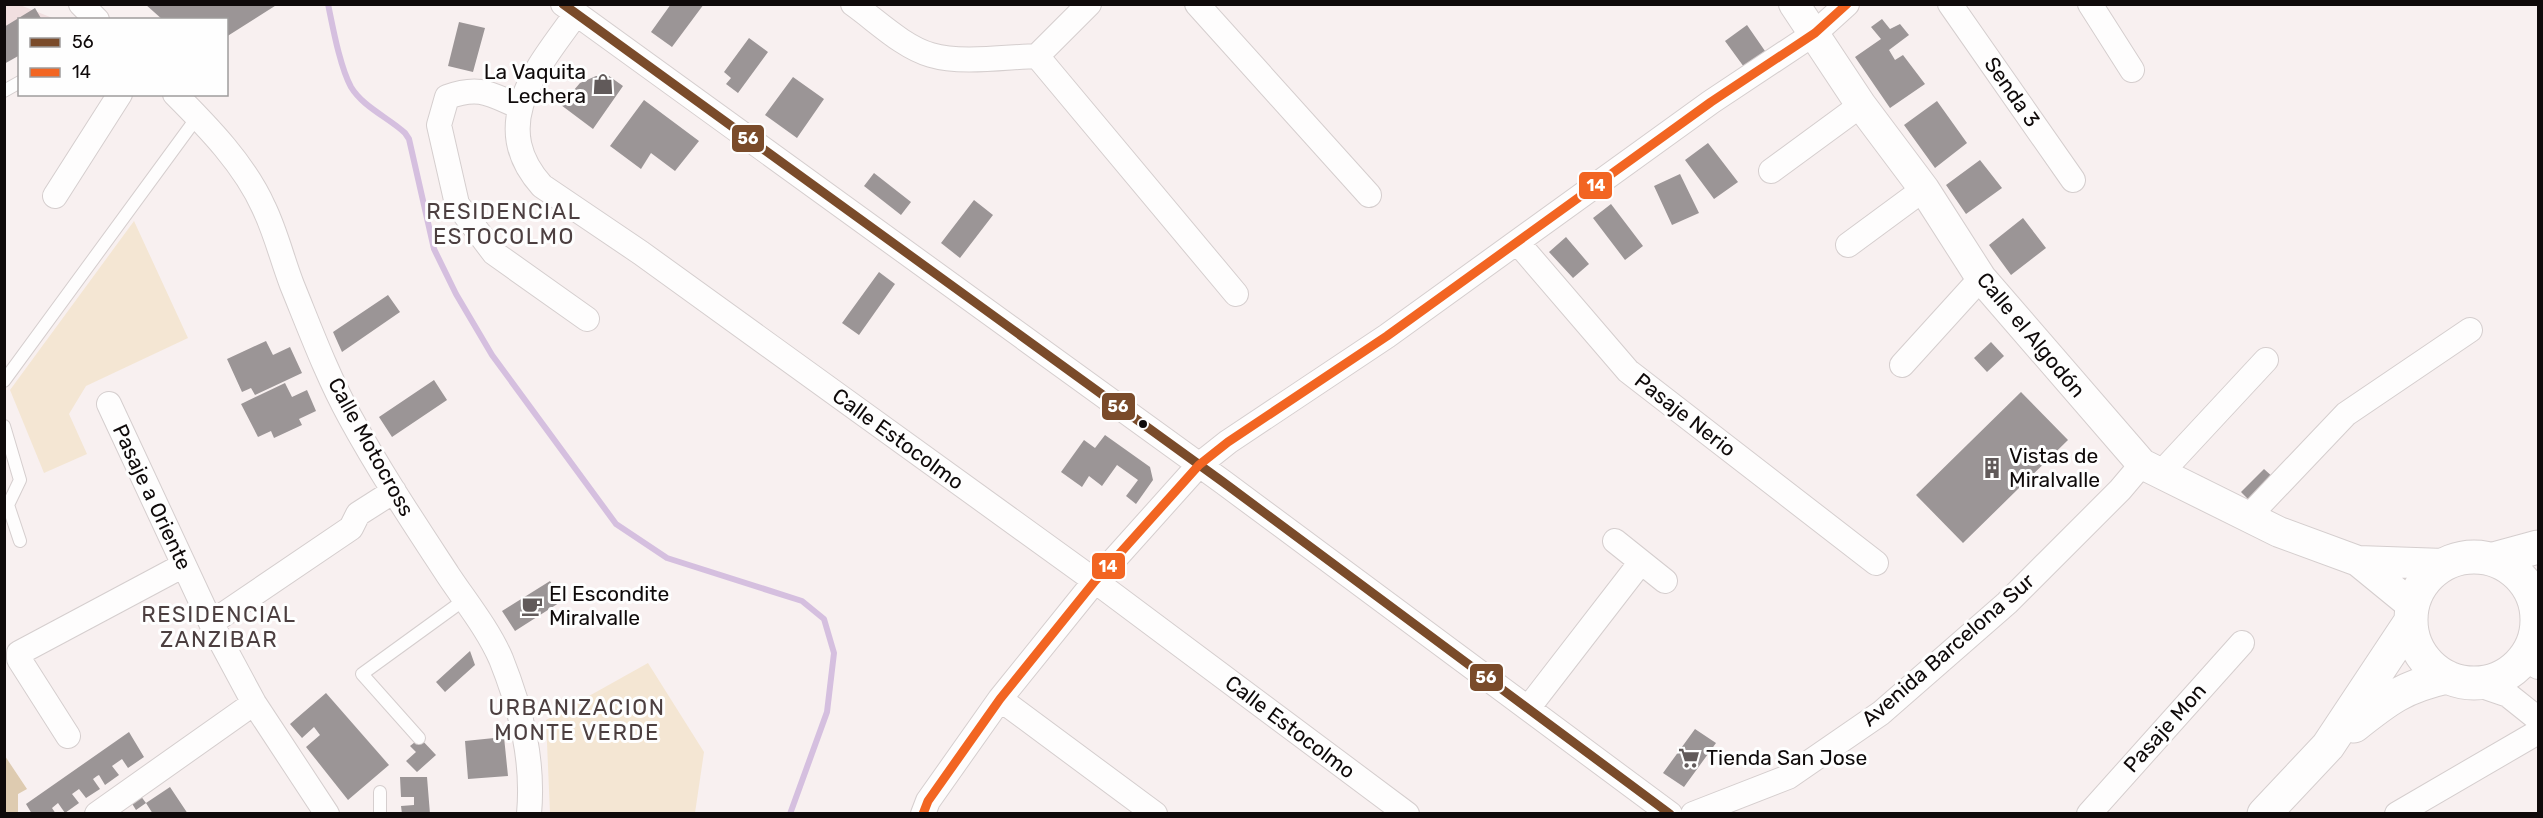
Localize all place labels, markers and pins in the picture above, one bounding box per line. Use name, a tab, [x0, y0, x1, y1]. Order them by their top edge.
place label: La Vaquita Lechera	[484, 59, 586, 108]
shop icon: La Vaquita Lechera	[591, 72, 615, 96]
unlabelled marker	[1137, 418, 1149, 430]
place label: Vistas de Miralvalle	[2009, 443, 2100, 492]
building icon: Vistas de Miralvalle	[1980, 456, 2004, 480]
place label: El Escondite Miralvalle	[549, 581, 669, 630]
cafe icon: El Escondite Miralvalle	[520, 594, 544, 618]
place label: Tienda San Jose	[1706, 745, 1867, 770]
supermarket icon: Tienda San Jose	[1677, 746, 1701, 770]

